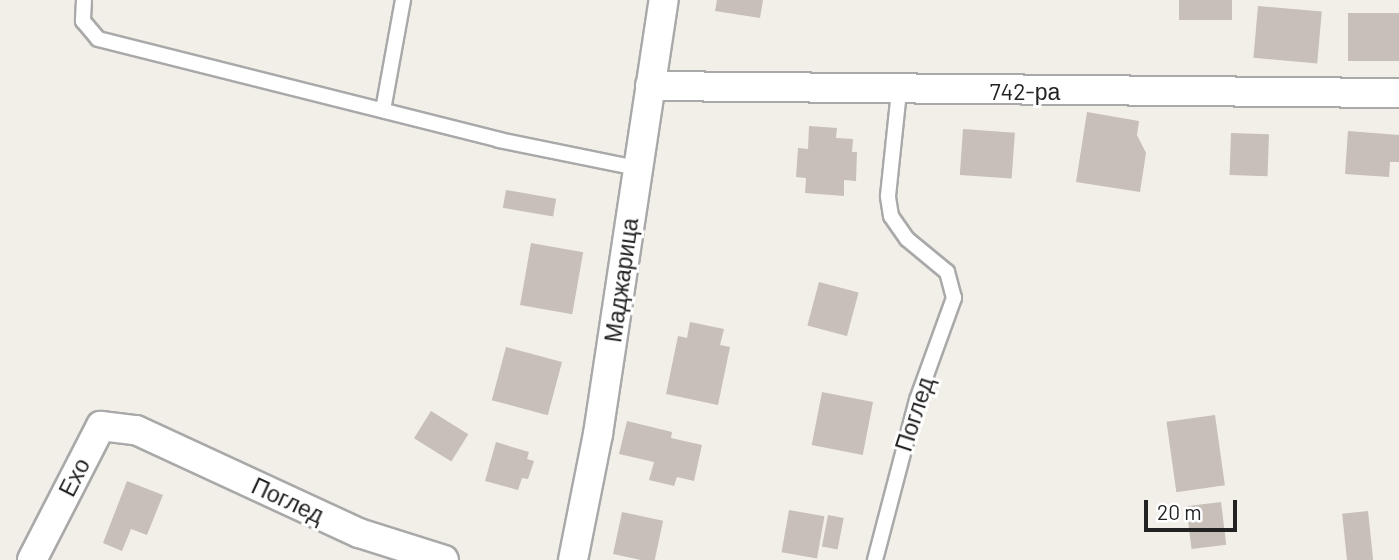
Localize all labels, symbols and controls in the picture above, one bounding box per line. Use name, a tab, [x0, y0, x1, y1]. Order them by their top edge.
street label: 742-ра	[990, 77, 1060, 105]
street label: Маджарица	[599, 216, 643, 344]
street label: Поглед	[889, 373, 939, 455]
street label: Ехо	[53, 453, 95, 501]
street label: Поглед	[248, 471, 328, 529]
scale bar	[1147, 486, 1240, 530]
text: 20 m	[1157, 499, 1202, 524]

